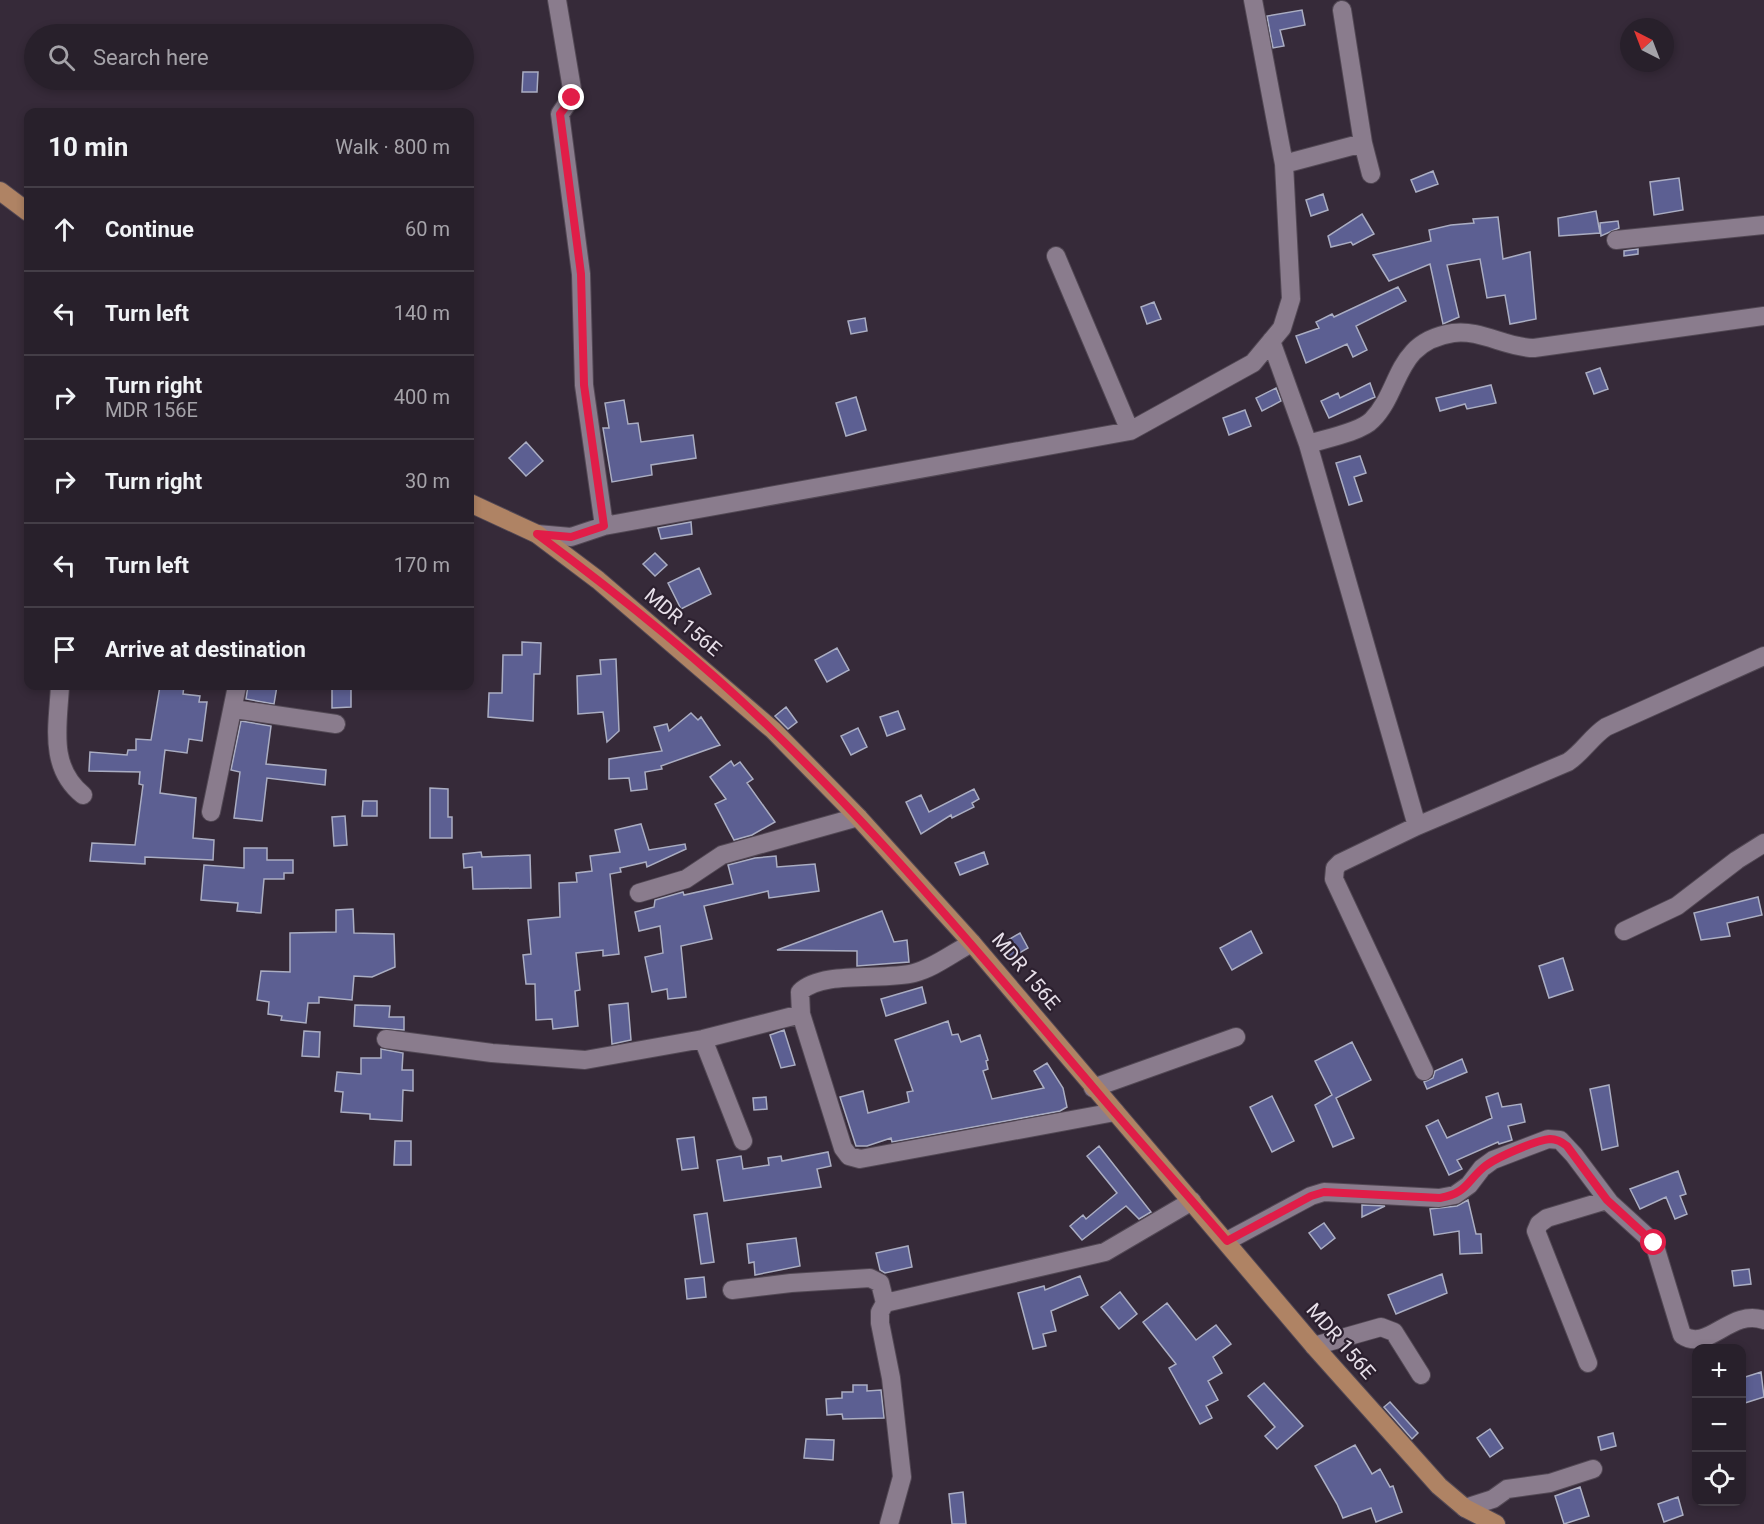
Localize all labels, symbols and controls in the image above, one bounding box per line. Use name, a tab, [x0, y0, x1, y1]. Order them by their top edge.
north arrow	[1620, 18, 1674, 72]
search box	[24, 24, 474, 90]
icon: search	[45, 41, 78, 74]
text: Search here	[93, 45, 209, 70]
route end	[558, 84, 584, 110]
text: 10 min	[48, 132, 128, 162]
text: Walk · 800 m	[335, 135, 450, 159]
icon: ahead	[48, 213, 81, 246]
text: Continue	[105, 217, 194, 242]
text: 60 m	[405, 217, 450, 241]
icon: left	[48, 297, 81, 330]
text: Turn left	[105, 301, 189, 326]
text: 140 m	[394, 301, 450, 325]
text: Turn right	[105, 373, 202, 398]
icon: right	[48, 381, 81, 414]
text: 400 m	[394, 385, 450, 409]
text: MDR 156E	[105, 398, 198, 422]
icon: right	[48, 465, 81, 498]
text: Turn right	[105, 469, 202, 494]
text: 30 m	[405, 469, 450, 493]
icon: left	[48, 549, 81, 582]
text: Turn left	[105, 553, 189, 578]
text: 170 m	[394, 553, 450, 577]
street label: MDR 156E	[640, 583, 726, 661]
icon: arrive	[48, 633, 81, 666]
text: Arrive at destination	[105, 637, 306, 662]
street label: MDR 156E	[987, 928, 1065, 1014]
route start	[1640, 1229, 1666, 1255]
street label: MDR 156E	[1301, 1298, 1381, 1384]
map controls	[1692, 1344, 1746, 1506]
button: +	[1692, 1344, 1746, 1398]
button: −	[1692, 1398, 1746, 1452]
button: locate	[1692, 1452, 1746, 1506]

